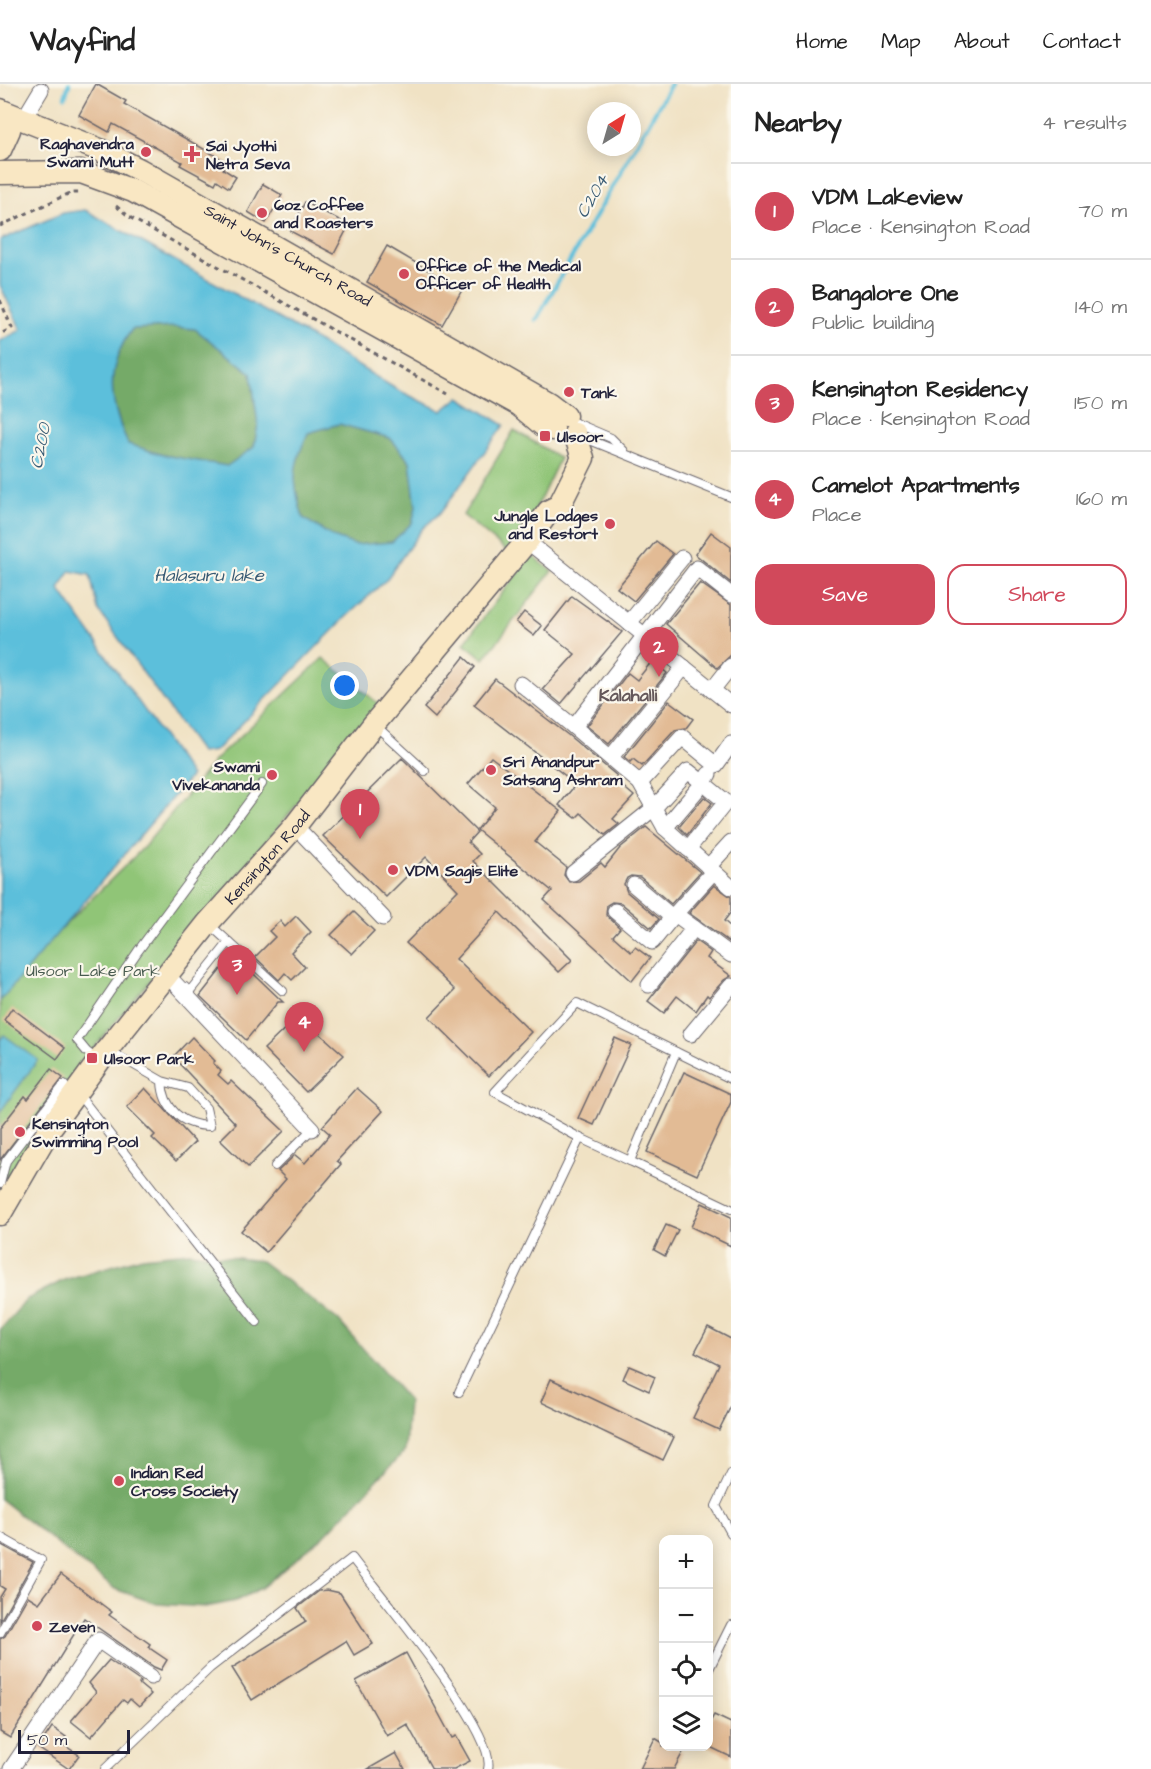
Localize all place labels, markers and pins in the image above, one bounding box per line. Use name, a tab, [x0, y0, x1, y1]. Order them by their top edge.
place label: Raghavendra Swami Mutt	[40, 133, 135, 173]
place label: Sai Jyothi Netra Seva	[205, 135, 291, 175]
marker: Raghavendra Swami Mutt	[139, 145, 153, 159]
marker: Sai Jyothi Netra Seva	[183, 145, 201, 163]
place label: 6oz Coffee and Roasters	[273, 194, 373, 234]
marker: 6oz Coffee and Roasters	[255, 206, 269, 220]
place label: Office of the Medical Officer of Health	[416, 255, 581, 295]
marker: Office of the Medical Officer of Health	[397, 267, 411, 281]
place label: Tank	[580, 382, 617, 404]
marker: Tank	[562, 385, 576, 399]
place label: Ulsoor	[557, 426, 604, 448]
marker: Ulsoor	[538, 429, 552, 443]
place label: Jungle Lodges and Restort	[493, 505, 599, 545]
marker: Jungle Lodges and Restort	[603, 517, 617, 531]
pin: 2	[640, 628, 678, 677]
place label: Sri Anandpur Satsang Ashram	[502, 751, 623, 793]
place label: Swami Vivekananda	[171, 756, 261, 796]
marker: Sri Anandpur Satsang Ashram	[484, 763, 498, 777]
marker: Swami Vivekananda	[265, 768, 279, 782]
pin: 1	[340, 790, 380, 839]
place label: VDM Sagis Elite	[404, 860, 518, 884]
marker: VDM Sagis Elite	[386, 863, 400, 877]
pin: 3	[218, 946, 256, 995]
pin: 4	[284, 1002, 324, 1052]
place label: Ulsoor Park	[104, 1048, 194, 1070]
marker: Ulsoor Park	[85, 1051, 99, 1065]
place label: Kensington Swimming Pool	[31, 1113, 139, 1155]
marker: Kensington Swimming Pool	[13, 1125, 27, 1139]
place label: Indian Red Cross Society	[131, 1462, 239, 1503]
marker: Indian Red Cross Society	[112, 1474, 126, 1488]
place label: Zeven	[49, 1616, 95, 1638]
marker: Zeven	[30, 1619, 44, 1633]

